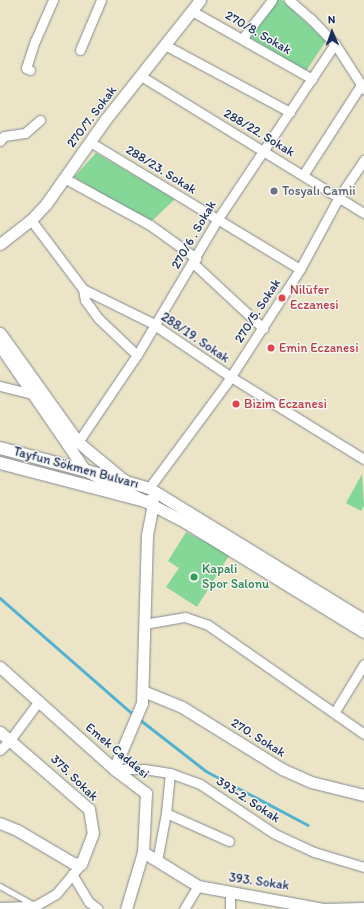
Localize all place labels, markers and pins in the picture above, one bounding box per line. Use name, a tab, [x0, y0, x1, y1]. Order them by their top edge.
place label: Tosyalı Camii	[282, 183, 356, 199]
marker: Tosyalı Camii	[269, 186, 279, 196]
place label: Nilüfer Eczanesi	[290, 283, 339, 314]
marker: Nilüfer Eczanesi	[277, 293, 287, 303]
place label: Emin Eczanesi	[279, 340, 359, 356]
marker: Emin Eczanesi	[266, 343, 276, 353]
place label: Bizim Eczanesi	[244, 396, 327, 412]
marker: Bizim Eczanesi	[231, 399, 241, 409]
place label: Kapali Spor Salonu	[202, 562, 269, 593]
marker: Kapali Spor Salonu	[189, 572, 199, 582]

